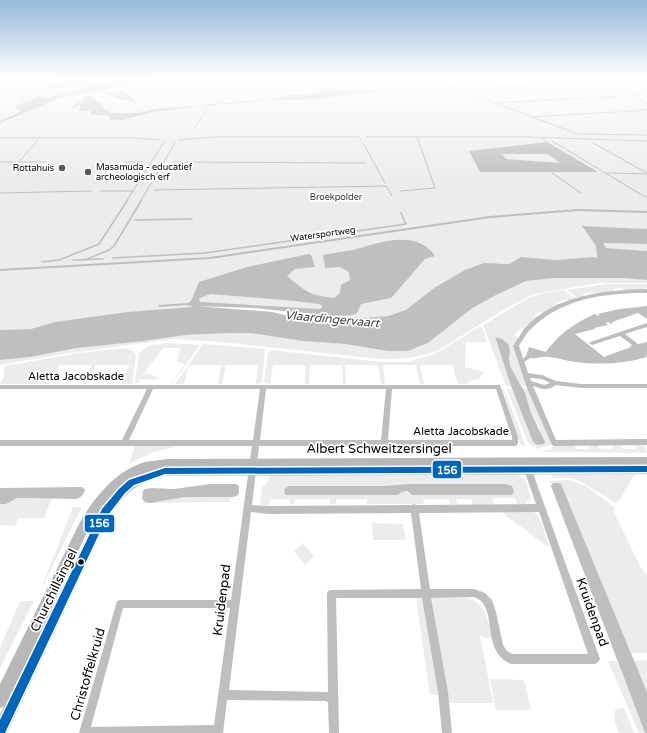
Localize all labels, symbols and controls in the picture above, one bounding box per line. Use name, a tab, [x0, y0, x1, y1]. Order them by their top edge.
place label: Masamuda - educatief archeologisch erf	[96, 162, 193, 183]
place label: Rottahuis	[13, 163, 54, 174]
marker: Rottahuis	[57, 163, 67, 173]
marker: Masamuda - educatief archeologisch erf	[83, 167, 93, 177]
park label: Broekpolder	[310, 192, 363, 203]
street label: Watersportweg	[290, 224, 356, 245]
water label: Vlaardingervaart	[284, 308, 381, 330]
street label: Aletta Jacobskade	[28, 370, 124, 383]
street label: Aletta Jacobskade	[413, 425, 509, 438]
street label: Albert Schweitzersingel	[306, 441, 452, 457]
line badge: 156	[432, 460, 462, 479]
text: 156	[437, 464, 457, 477]
line badge: 156	[84, 514, 115, 533]
text: 156	[89, 517, 109, 530]
street label: Churchillsingel	[27, 546, 81, 635]
unlabelled marker	[76, 557, 86, 567]
street label: Kruidenpad	[210, 563, 234, 637]
street label: Kruidenpad	[572, 576, 612, 649]
street label: Christoffelkruid	[67, 626, 109, 723]

